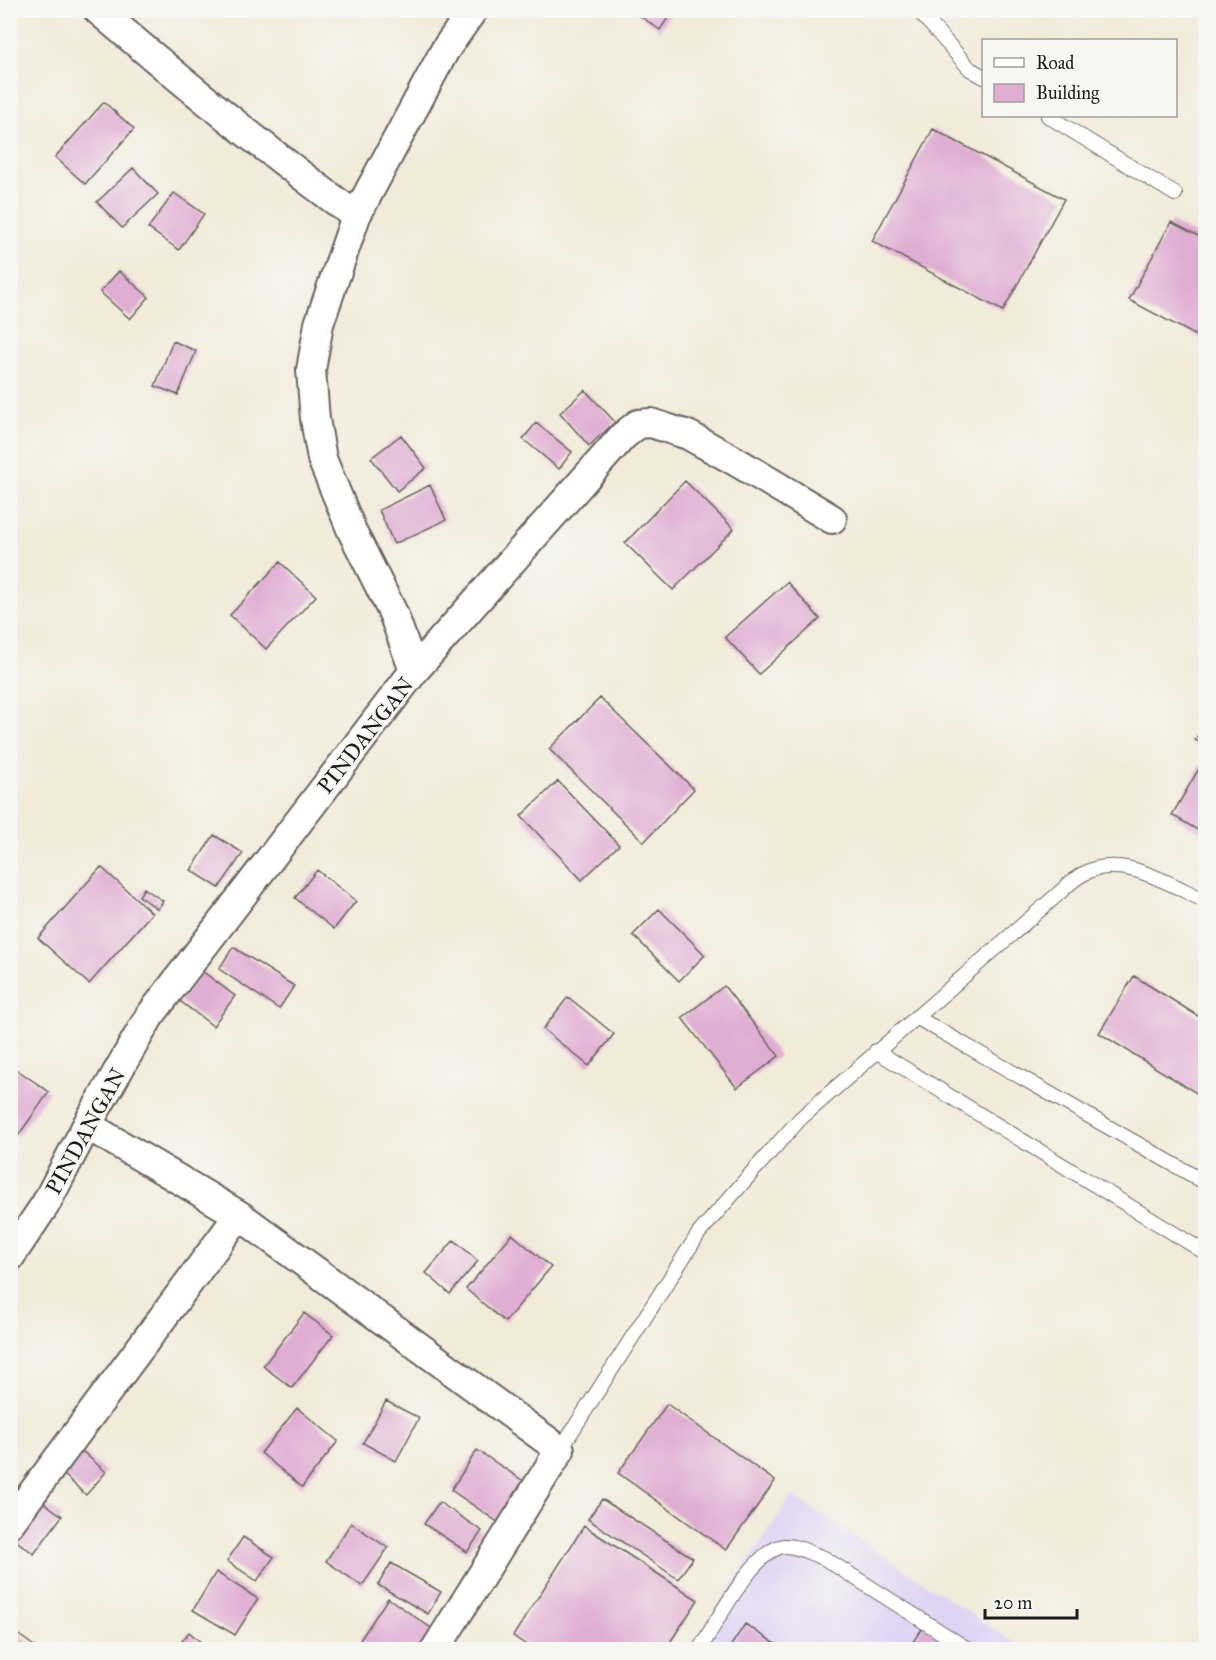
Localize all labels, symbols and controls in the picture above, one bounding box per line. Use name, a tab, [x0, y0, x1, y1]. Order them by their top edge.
legend	[982, 39, 1177, 117]
text: Road	[1036, 52, 1074, 74]
text: Building	[1036, 82, 1100, 105]
street label: PINDANGAN	[312, 671, 419, 799]
street label: PINDANGAN	[40, 1063, 131, 1199]
scale bar	[985, 1582, 1076, 1620]
text: 20 m	[994, 1592, 1032, 1614]

